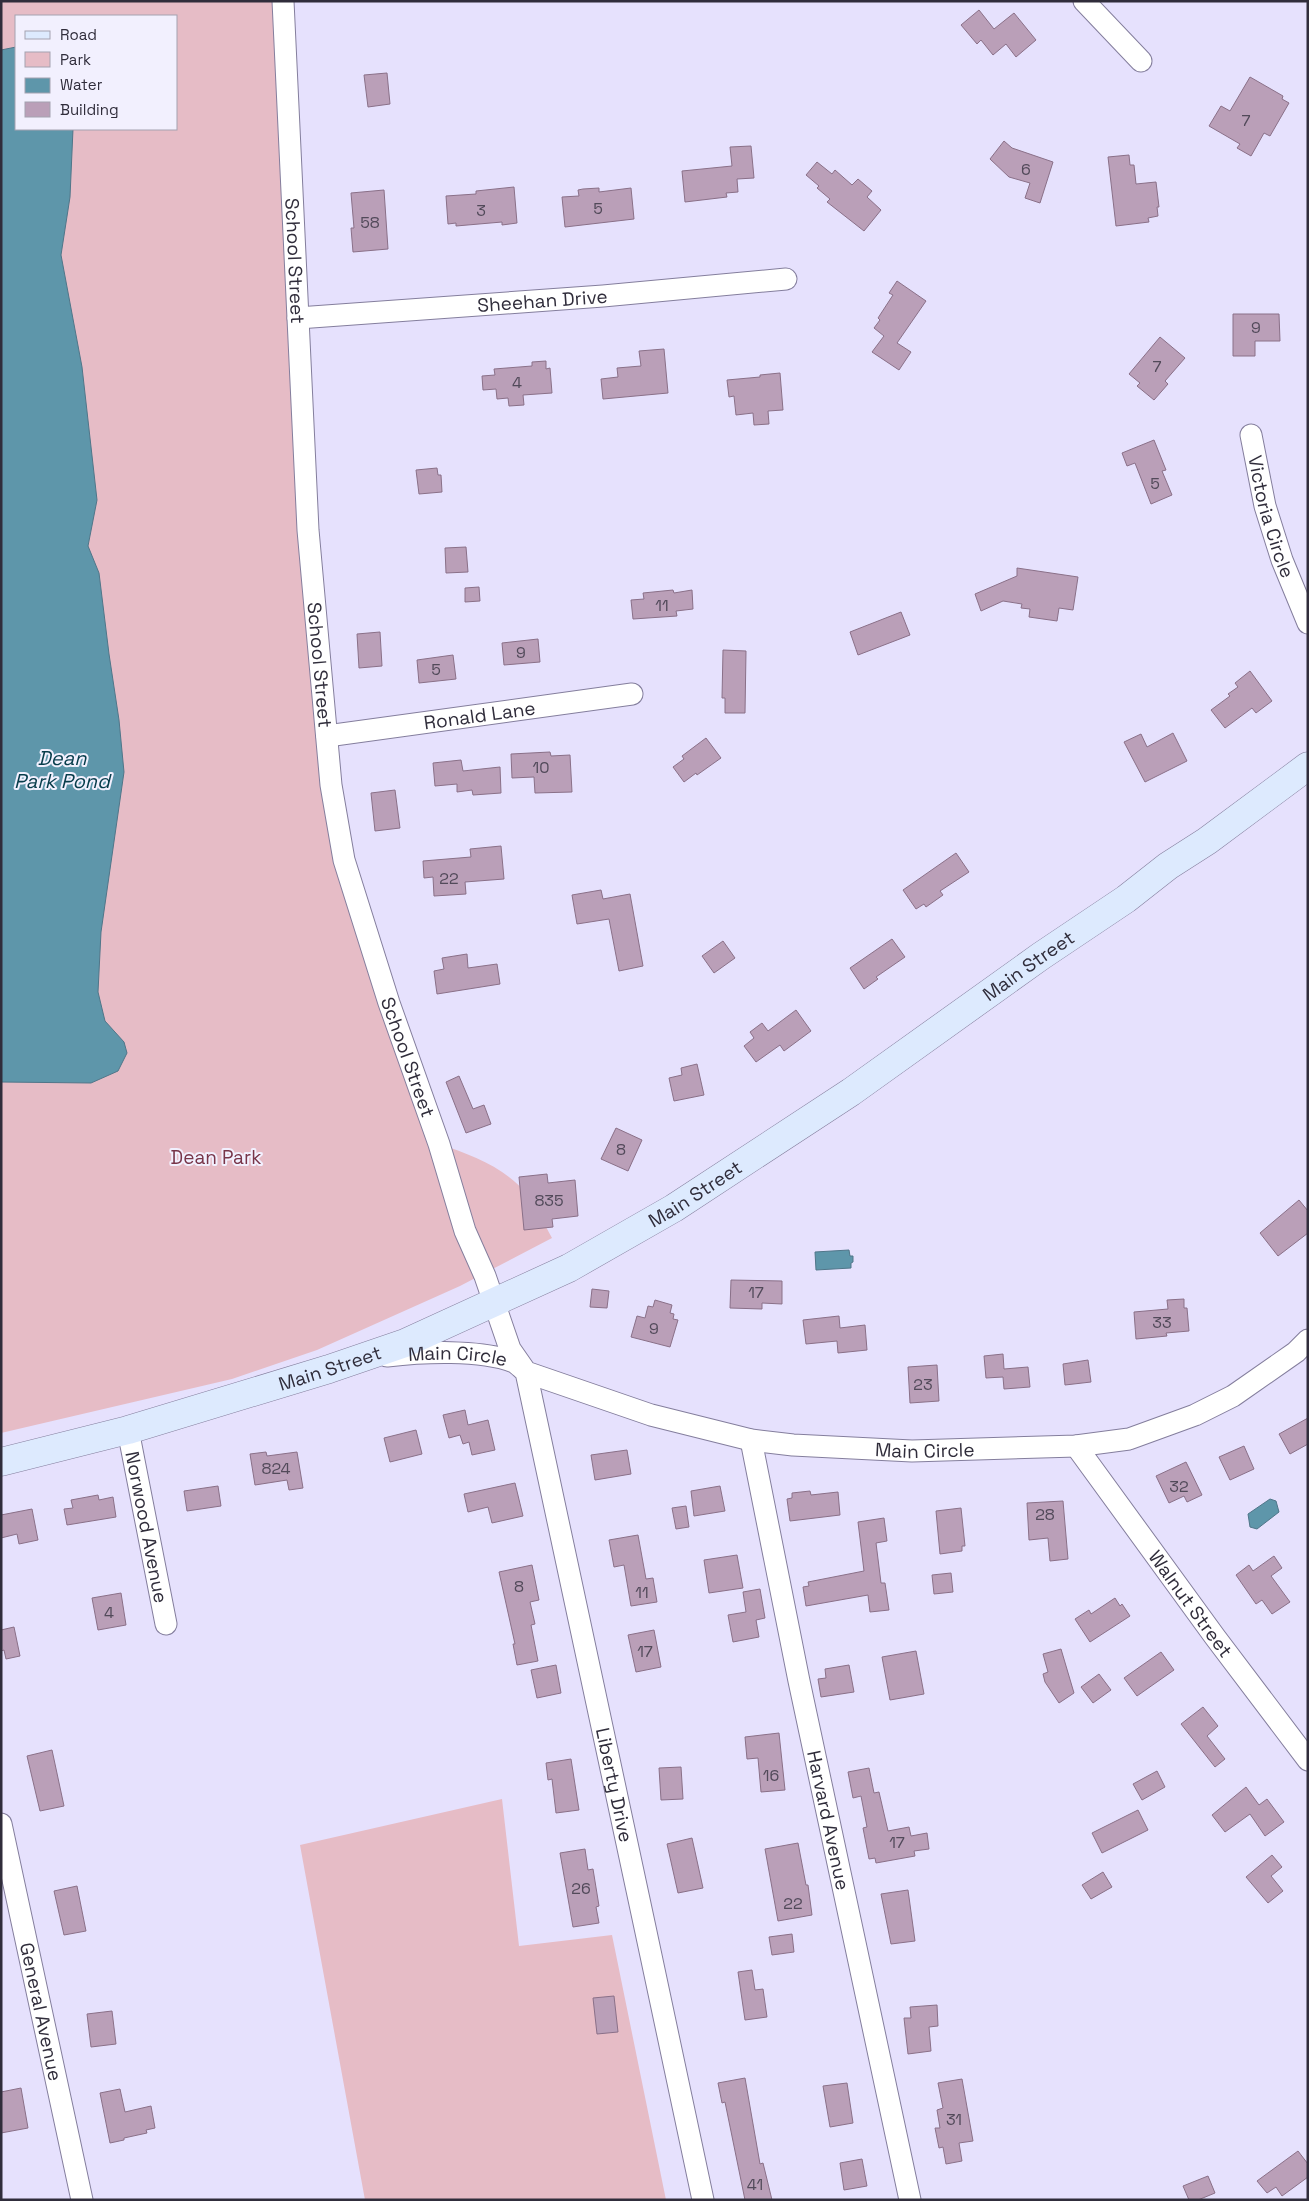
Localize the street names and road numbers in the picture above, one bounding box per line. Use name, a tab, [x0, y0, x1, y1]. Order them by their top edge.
street label: School Street	[279, 197, 310, 324]
street label: Sheehan Drive	[476, 284, 608, 318]
street label: Victoria Circle	[1242, 453, 1300, 582]
street label: School Street	[302, 601, 338, 729]
street label: Ronald Lane	[422, 695, 537, 736]
street label: Main Street	[978, 925, 1079, 1007]
street label: School Street	[375, 994, 441, 1121]
street label: Main Street	[644, 1155, 747, 1233]
street label: Main Street	[275, 1340, 385, 1397]
street label: Main Circle	[407, 1341, 510, 1372]
street label: Main Circle	[874, 1437, 975, 1464]
street label: Norwood Avenue	[119, 1449, 174, 1605]
street label: Walnut Street	[1143, 1545, 1238, 1663]
street label: Liberty Drive	[590, 1725, 639, 1845]
street label: Harvard Avenue	[801, 1748, 855, 1892]
street label: General Avenue	[14, 1940, 68, 2083]

